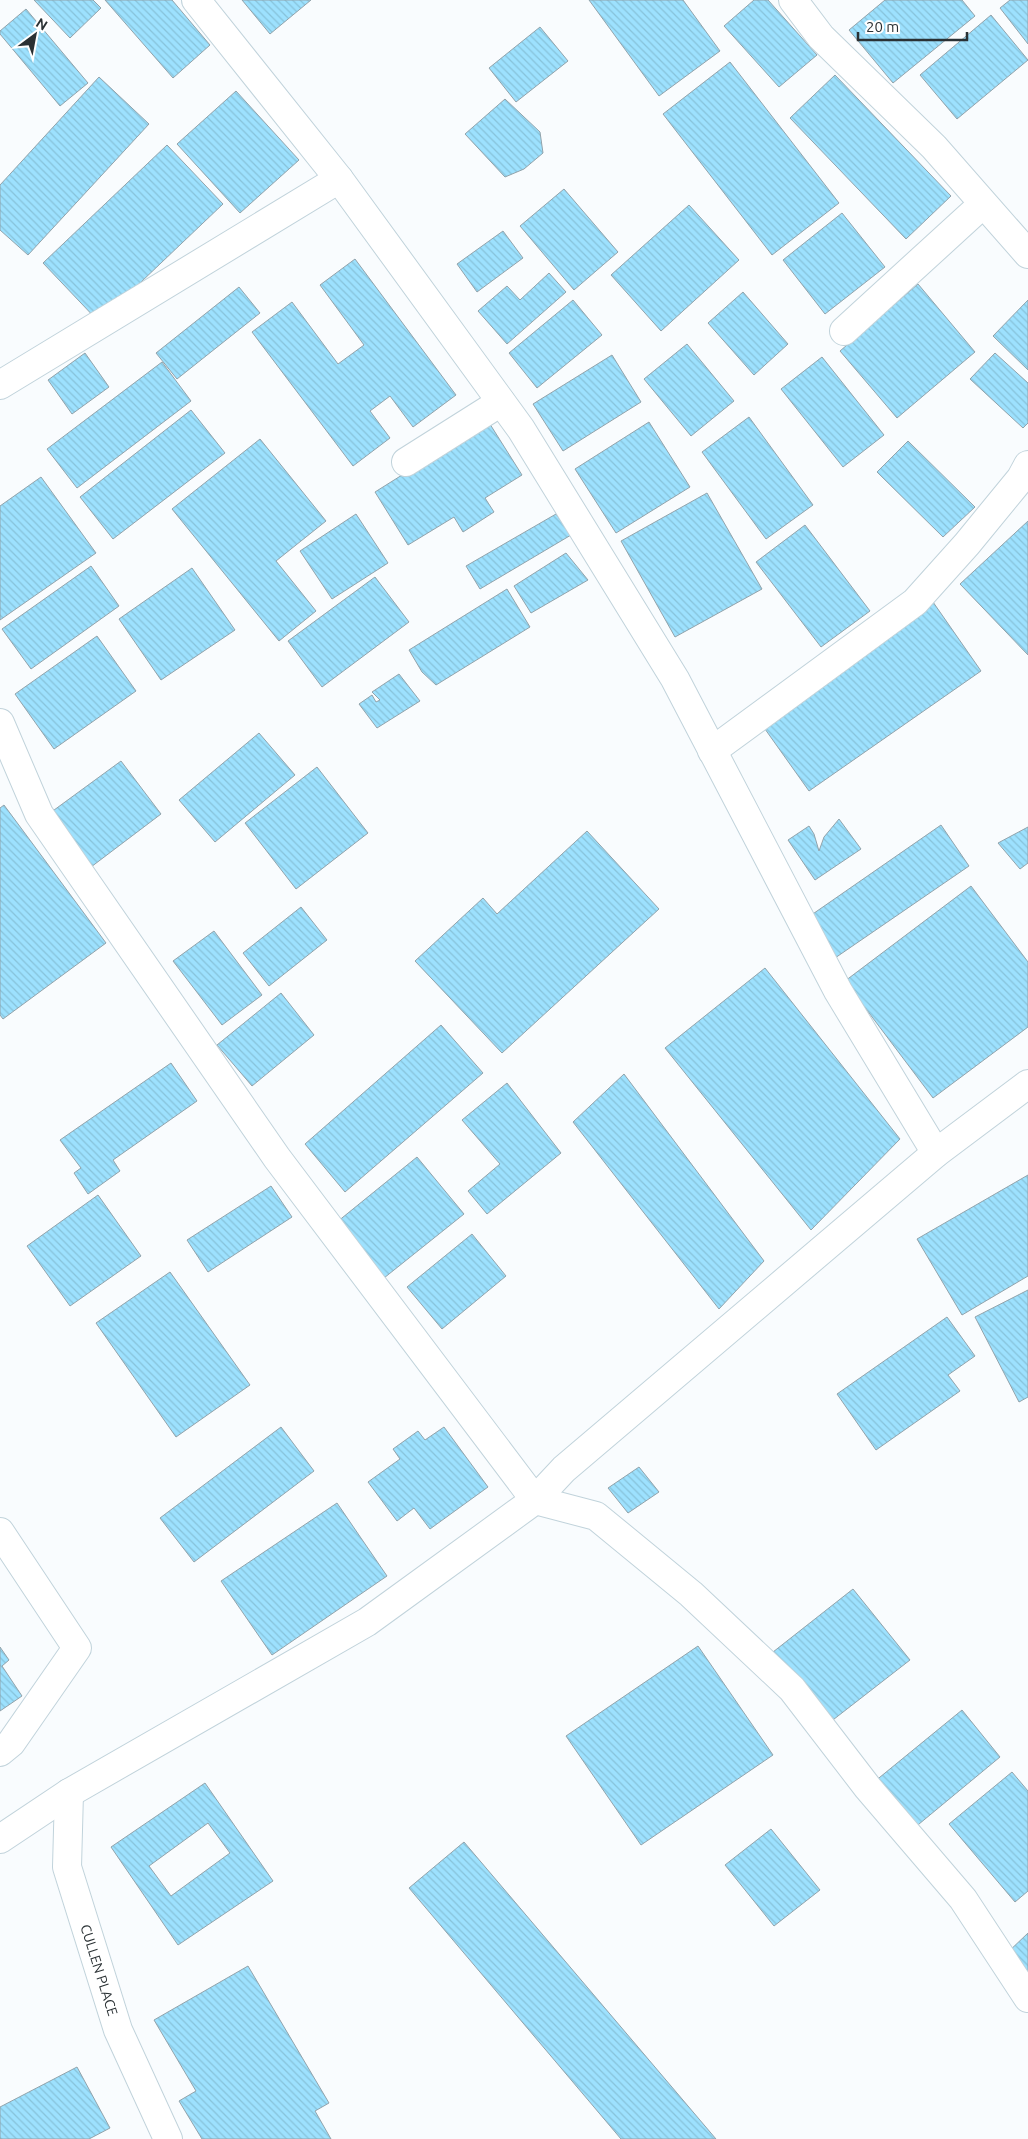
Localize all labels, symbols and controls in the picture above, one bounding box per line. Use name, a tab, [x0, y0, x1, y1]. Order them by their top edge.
north arrow	[10, 10, 60, 60]
scale bar	[858, 10, 967, 42]
text: N	[33, 14, 51, 34]
text: 20 m	[866, 18, 899, 35]
street label: CULLEN PLACE	[77, 1922, 121, 2018]

